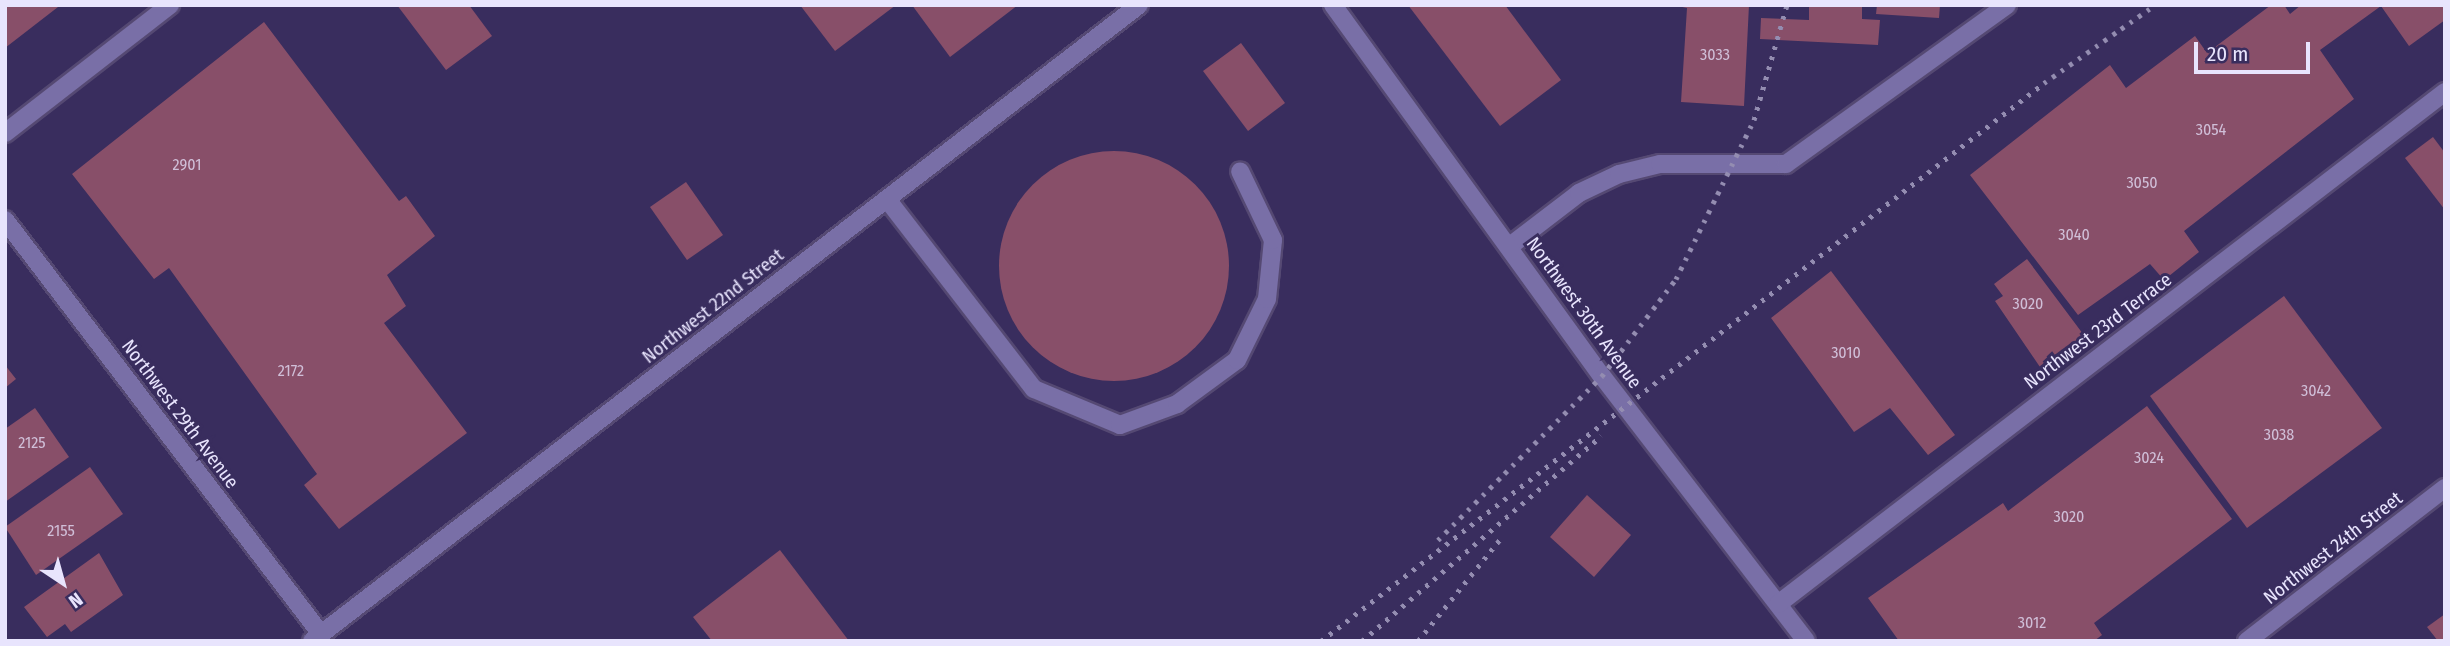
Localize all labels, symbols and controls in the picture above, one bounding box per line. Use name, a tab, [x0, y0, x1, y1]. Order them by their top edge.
scale bar	[2198, 28, 2314, 72]
text: 20 m	[2207, 41, 2248, 67]
house number: 3033	[1700, 45, 1730, 65]
house number: 3054	[2196, 120, 2226, 140]
house number: 2901	[173, 155, 201, 175]
house number: 3050	[2126, 173, 2158, 193]
house number: 3040	[2058, 225, 2090, 245]
street label: Northwest 30th Avenue	[1522, 233, 1646, 393]
street label: Northwest 22nd Street	[638, 244, 788, 368]
street label: Northwest 23rd Terrace	[2020, 268, 2176, 394]
house number: 3020	[2013, 294, 2043, 314]
street label: Northwest 29th Avenue	[117, 335, 243, 493]
house number: 3010	[1831, 343, 1861, 363]
house number: 2172	[278, 361, 304, 381]
house number: 3042	[2301, 381, 2331, 401]
house number: 3038	[2264, 425, 2294, 445]
house number: 2125	[18, 433, 46, 453]
house number: 3024	[2134, 448, 2164, 468]
street label: Northwest 24th Street	[2259, 487, 2407, 609]
house number: 3020	[2054, 507, 2084, 527]
house number: 2155	[47, 521, 75, 541]
north arrow	[28, 548, 98, 618]
text: N	[64, 588, 87, 613]
house number: 3012	[2018, 613, 2046, 633]

